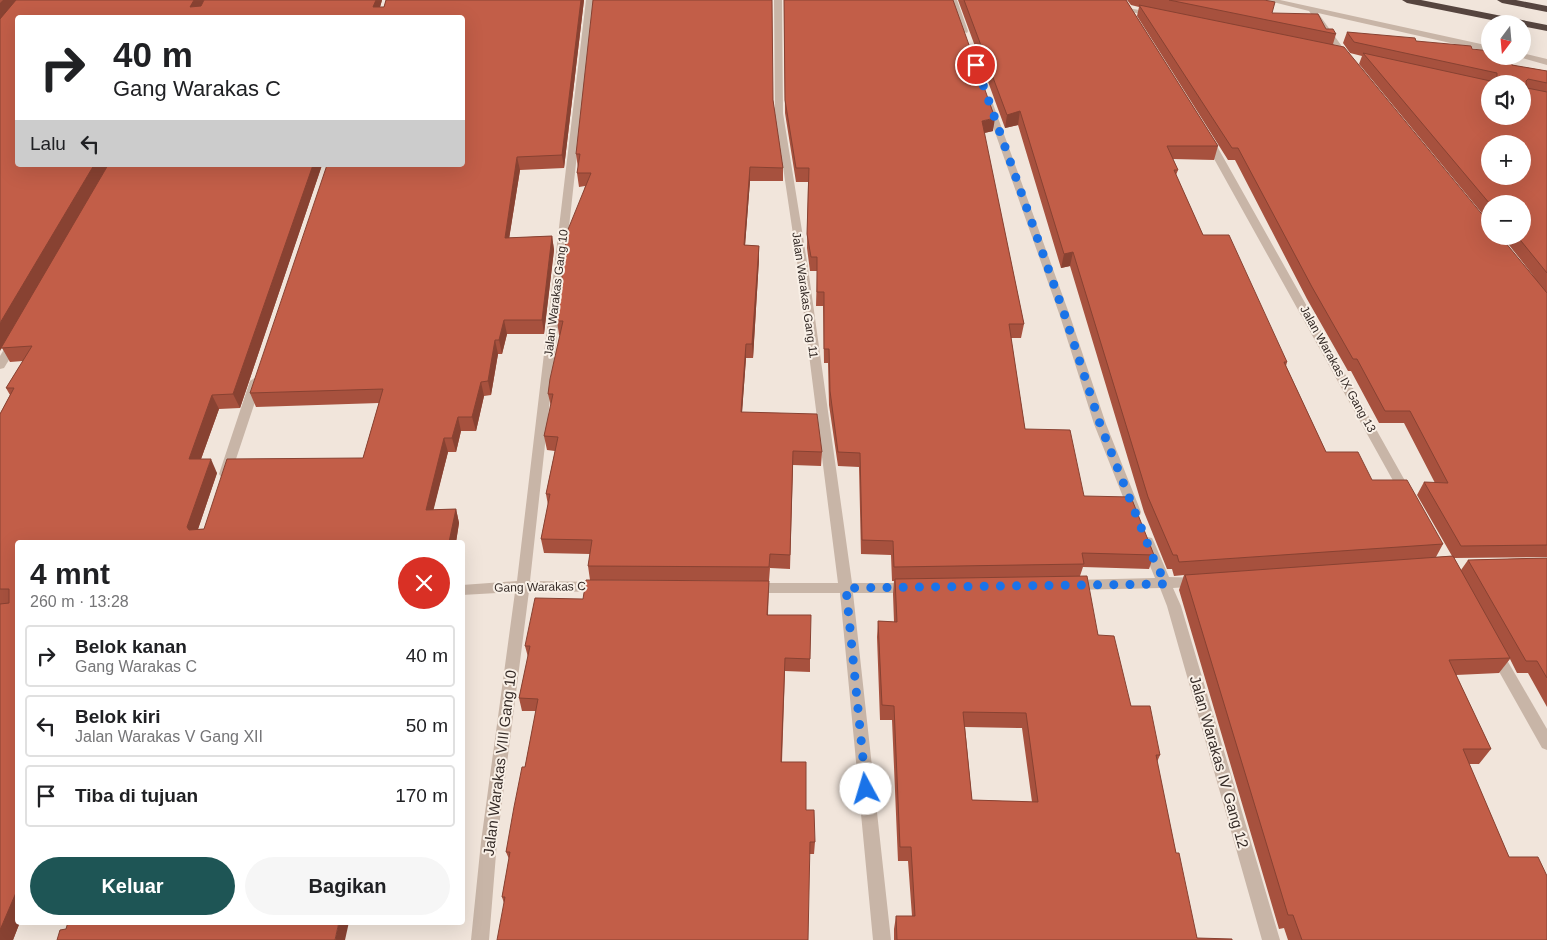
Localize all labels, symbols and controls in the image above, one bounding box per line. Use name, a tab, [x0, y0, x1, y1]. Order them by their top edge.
north arrow	[1481, 15, 1531, 65]
map controls	[1481, 15, 1531, 245]
icon: right	[30, 35, 95, 100]
text: 40 m	[113, 35, 193, 74]
pin	[955, 44, 997, 86]
icon: arrive	[962, 51, 990, 79]
button: sound	[1481, 75, 1531, 125]
text: Gang Warakas C	[113, 76, 281, 101]
icon: left	[76, 130, 104, 158]
text: Lalu	[30, 133, 66, 154]
button: +	[1481, 135, 1531, 185]
button: −	[1481, 195, 1531, 245]
street label: Jalan Warakas Gang 10	[541, 228, 571, 358]
street label: Jalan Warakas Gang 11	[789, 231, 821, 359]
street label: Jalan Warakas IX Gang 13	[1297, 303, 1379, 435]
text: 4 mnt	[30, 557, 110, 590]
button: close	[398, 557, 450, 609]
street label: Gang Warakas C	[494, 579, 586, 595]
text: 260 m · 13:28	[30, 593, 129, 610]
text: Belok kanan	[75, 636, 187, 657]
icon: right	[32, 642, 60, 670]
text: 40 m	[406, 645, 448, 666]
text: Gang Warakas C	[75, 658, 197, 675]
street label: Jalan Warakas VIII Gang 10	[480, 669, 519, 857]
street label: Jalan Warakas IV Gang 12	[1187, 674, 1252, 850]
text: Belok kiri	[75, 706, 161, 727]
icon: left	[32, 712, 60, 740]
text: 50 m	[406, 715, 448, 736]
text: Jalan Warakas V Gang XII	[75, 728, 263, 745]
position arrow	[839, 762, 891, 814]
icon: arrive	[32, 782, 60, 810]
text: Tiba di tujuan	[75, 785, 198, 806]
text: 170 m	[395, 785, 448, 806]
button: Keluar	[30, 857, 235, 915]
button: Bagikan	[245, 857, 450, 915]

